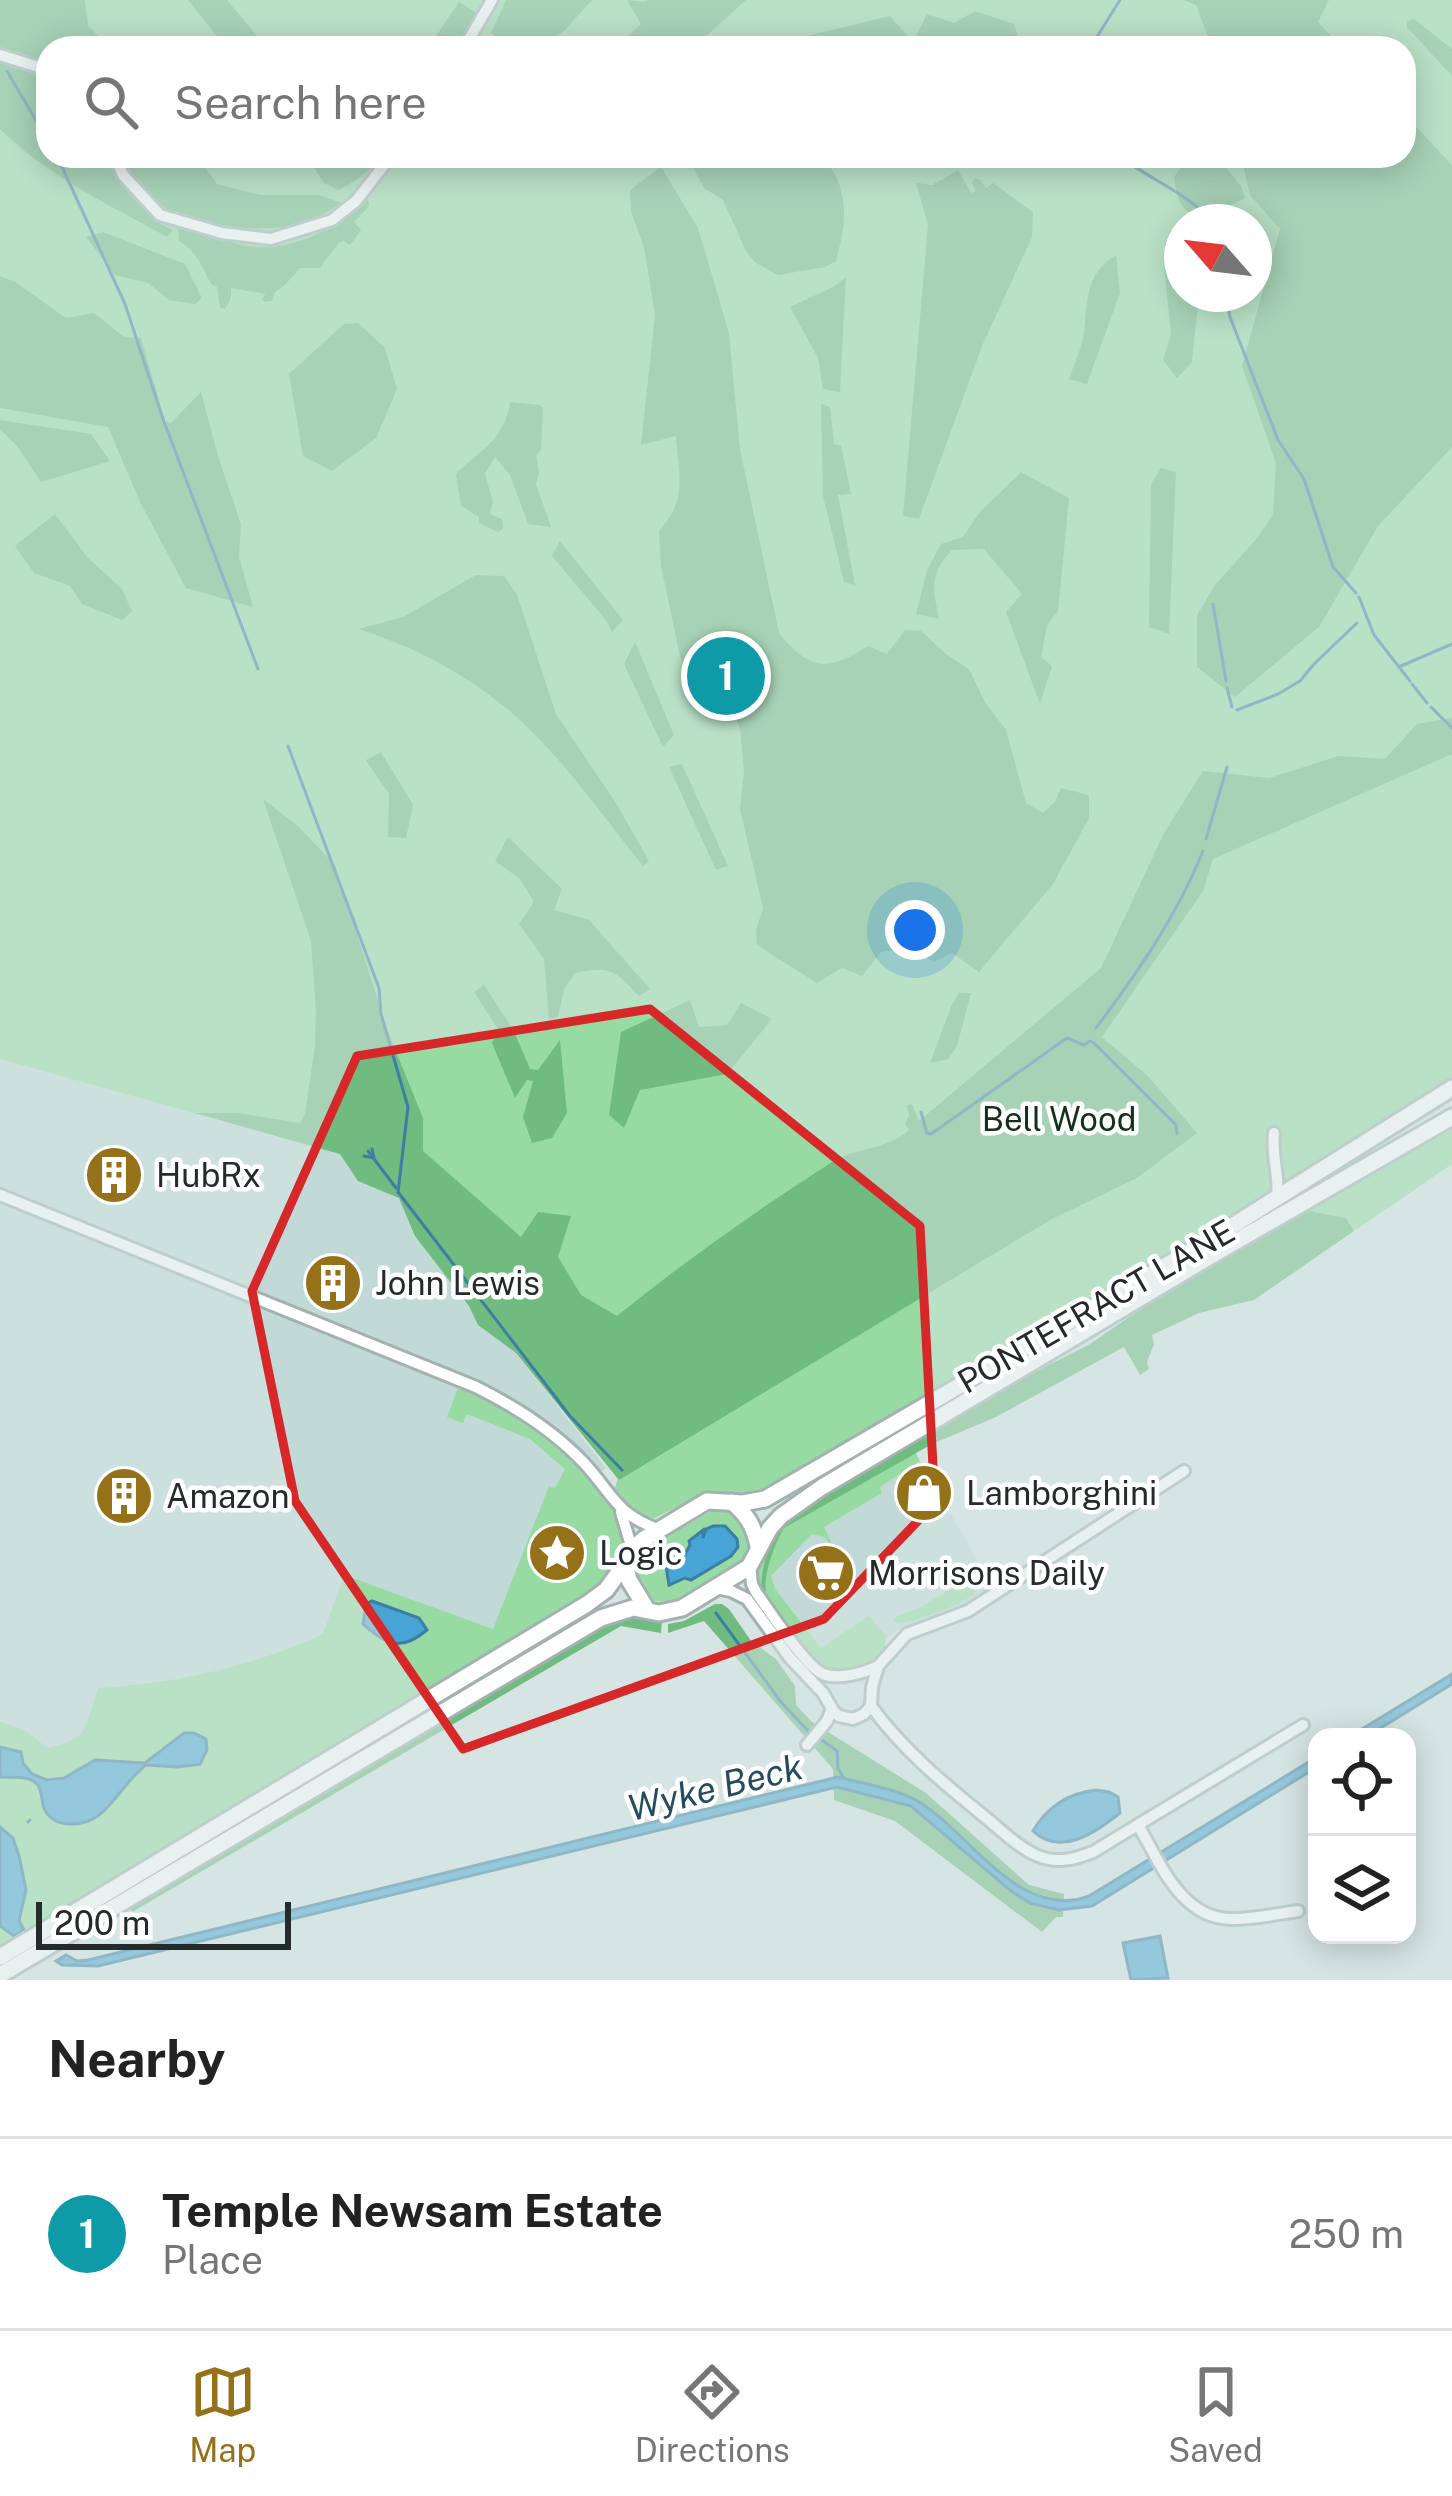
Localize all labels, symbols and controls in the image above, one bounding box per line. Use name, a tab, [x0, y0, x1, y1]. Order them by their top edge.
search box	[36, 36, 1416, 168]
icon: search	[78, 69, 144, 135]
text: Search here	[174, 76, 427, 129]
north arrow	[1164, 204, 1272, 312]
pin: 1	[687, 631, 765, 721]
your location	[885, 900, 945, 960]
park label: Bell Wood	[982, 1100, 1136, 1138]
building icon: HubRx	[83, 1144, 145, 1206]
place label: HubRx	[156, 1156, 261, 1194]
street label: PONTEFRACT LANE	[951, 1211, 1241, 1401]
building icon: John Lewis	[302, 1252, 364, 1314]
place label: John Lewis	[375, 1264, 540, 1302]
shop icon: Lamborghini	[893, 1462, 955, 1524]
building icon: Amazon	[93, 1465, 155, 1527]
place label: Lamborghini	[966, 1474, 1157, 1512]
place label: Amazon	[166, 1477, 290, 1515]
place icon: Logic	[526, 1522, 588, 1584]
place label: Logic	[599, 1534, 683, 1572]
supermarket icon: Morrisons Daily	[795, 1542, 857, 1604]
place label: Morrisons Daily	[868, 1554, 1105, 1592]
map controls	[1308, 1728, 1416, 1944]
button: locate	[1308, 1728, 1416, 1836]
water label: Wyke Beck	[623, 1745, 807, 1829]
button: layers	[1308, 1836, 1416, 1944]
scale bar	[36, 1896, 291, 1949]
text: 200 m	[54, 1904, 150, 1942]
text: Nearby	[48, 2029, 225, 2088]
text: Temple Newsam Estate	[162, 2184, 663, 2237]
text: 1	[79, 2211, 95, 2257]
text: 250 m	[1289, 2211, 1404, 2257]
text: Place	[162, 2237, 263, 2283]
tab: Map	[189, 2359, 256, 2469]
tab: Directions	[635, 2359, 790, 2469]
tab: Saved	[1168, 2359, 1263, 2469]

